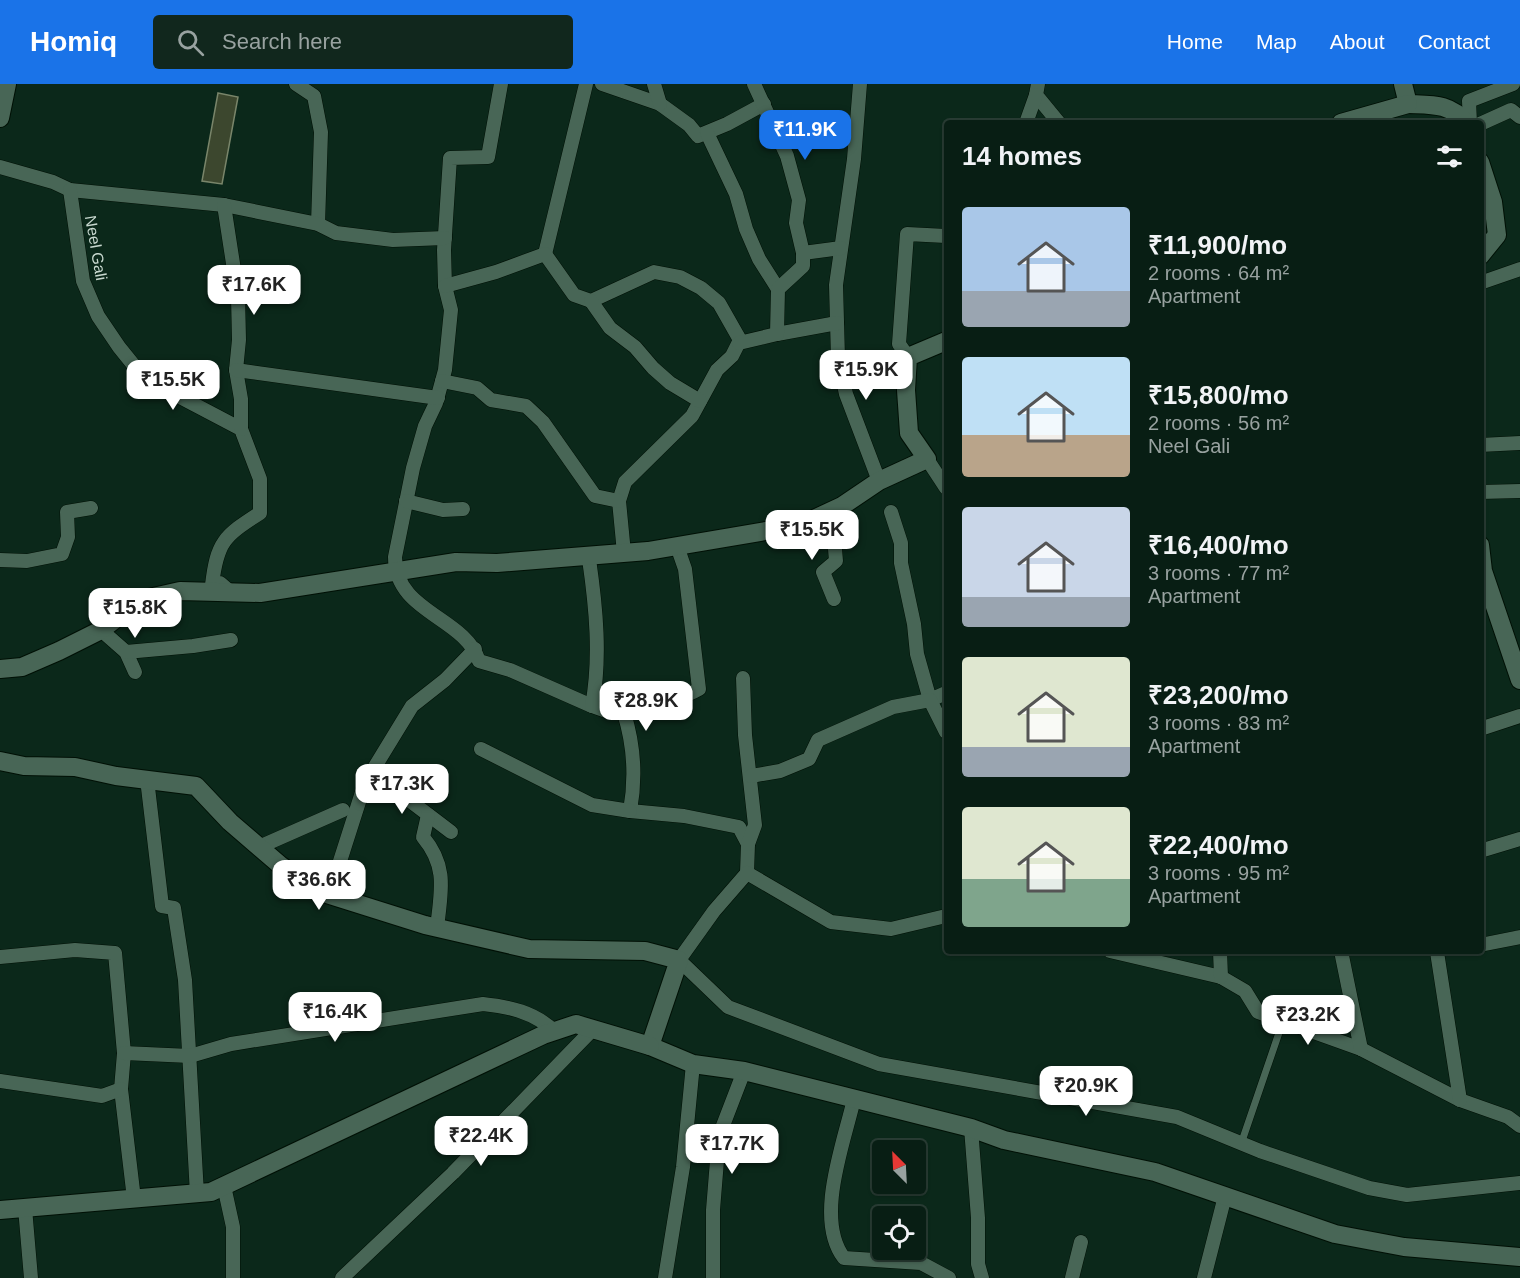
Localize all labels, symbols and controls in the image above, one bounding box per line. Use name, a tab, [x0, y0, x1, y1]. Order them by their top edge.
search box	[153, 15, 573, 69]
text: Homiq	[30, 26, 117, 57]
icon: search	[174, 26, 207, 59]
text: Search here	[222, 29, 342, 54]
text: Home	[1167, 30, 1223, 53]
text: Map	[1256, 30, 1297, 53]
text: About	[1330, 30, 1385, 53]
text: Contact	[1418, 30, 1490, 53]
pin: ₹11.9K	[756, 110, 854, 161]
text: ₹11.9K	[773, 118, 837, 140]
icon: filters	[1433, 140, 1466, 173]
text: 14 homes	[962, 141, 1082, 171]
street label: Neel Gali	[82, 214, 110, 282]
text: ₹11,900/mo	[1148, 230, 1287, 260]
icon: home	[1010, 231, 1082, 303]
text: 2 rooms · 64 m²	[1148, 262, 1289, 284]
pin: ₹17.6K	[205, 265, 303, 316]
text: ₹17.6K	[222, 273, 286, 295]
text: Apartment	[1148, 285, 1240, 307]
pin: ₹15.9K	[817, 350, 915, 401]
text: ₹15.9K	[834, 358, 898, 380]
pin: ₹15.5K	[124, 360, 222, 411]
text: ₹15.5K	[141, 368, 205, 390]
text: ₹15,800/mo	[1148, 380, 1289, 410]
icon: home	[1010, 381, 1082, 453]
text: 2 rooms · 56 m²	[1148, 412, 1289, 434]
text: Neel Gali	[1148, 435, 1230, 457]
pin: ₹15.5K	[763, 510, 861, 561]
text: ₹15.5K	[780, 518, 844, 540]
text: ₹16,400/mo	[1148, 530, 1289, 560]
icon: home	[1010, 531, 1082, 603]
text: 3 rooms · 77 m²	[1148, 562, 1289, 584]
text: Apartment	[1148, 585, 1240, 607]
pin: ₹15.8K	[86, 588, 184, 639]
text: ₹15.8K	[103, 596, 167, 618]
text: ₹23,200/mo	[1148, 680, 1289, 710]
pin: ₹28.9K	[597, 681, 695, 732]
icon: home	[1010, 681, 1082, 753]
text: ₹28.9K	[614, 689, 678, 711]
text: 3 rooms · 83 m²	[1148, 712, 1289, 734]
text: Apartment	[1148, 735, 1240, 757]
pin: ₹17.3K	[353, 764, 451, 815]
text: ₹17.3K	[370, 772, 434, 794]
text: ₹22,400/mo	[1148, 830, 1289, 860]
icon: home	[1010, 831, 1082, 903]
pin: ₹36.6K	[270, 860, 368, 911]
text: 3 rooms · 95 m²	[1148, 862, 1289, 884]
text: ₹36.6K	[287, 868, 351, 890]
text: Apartment	[1148, 885, 1240, 907]
pin: ₹16.4K	[286, 992, 384, 1043]
pin: ₹23.2K	[1259, 995, 1357, 1046]
text: ₹16.4K	[303, 1000, 367, 1022]
text: ₹23.2K	[1276, 1003, 1340, 1025]
pin: ₹20.9K	[1037, 1066, 1135, 1117]
text: ₹20.9K	[1054, 1074, 1118, 1096]
pin: ₹22.4K	[432, 1116, 530, 1167]
text: ₹22.4K	[449, 1124, 513, 1146]
pin: ₹17.7K	[683, 1124, 781, 1175]
text: ₹17.7K	[700, 1132, 764, 1154]
north arrow	[872, 1140, 926, 1194]
map controls	[872, 1140, 926, 1260]
button: locate	[872, 1206, 926, 1260]

